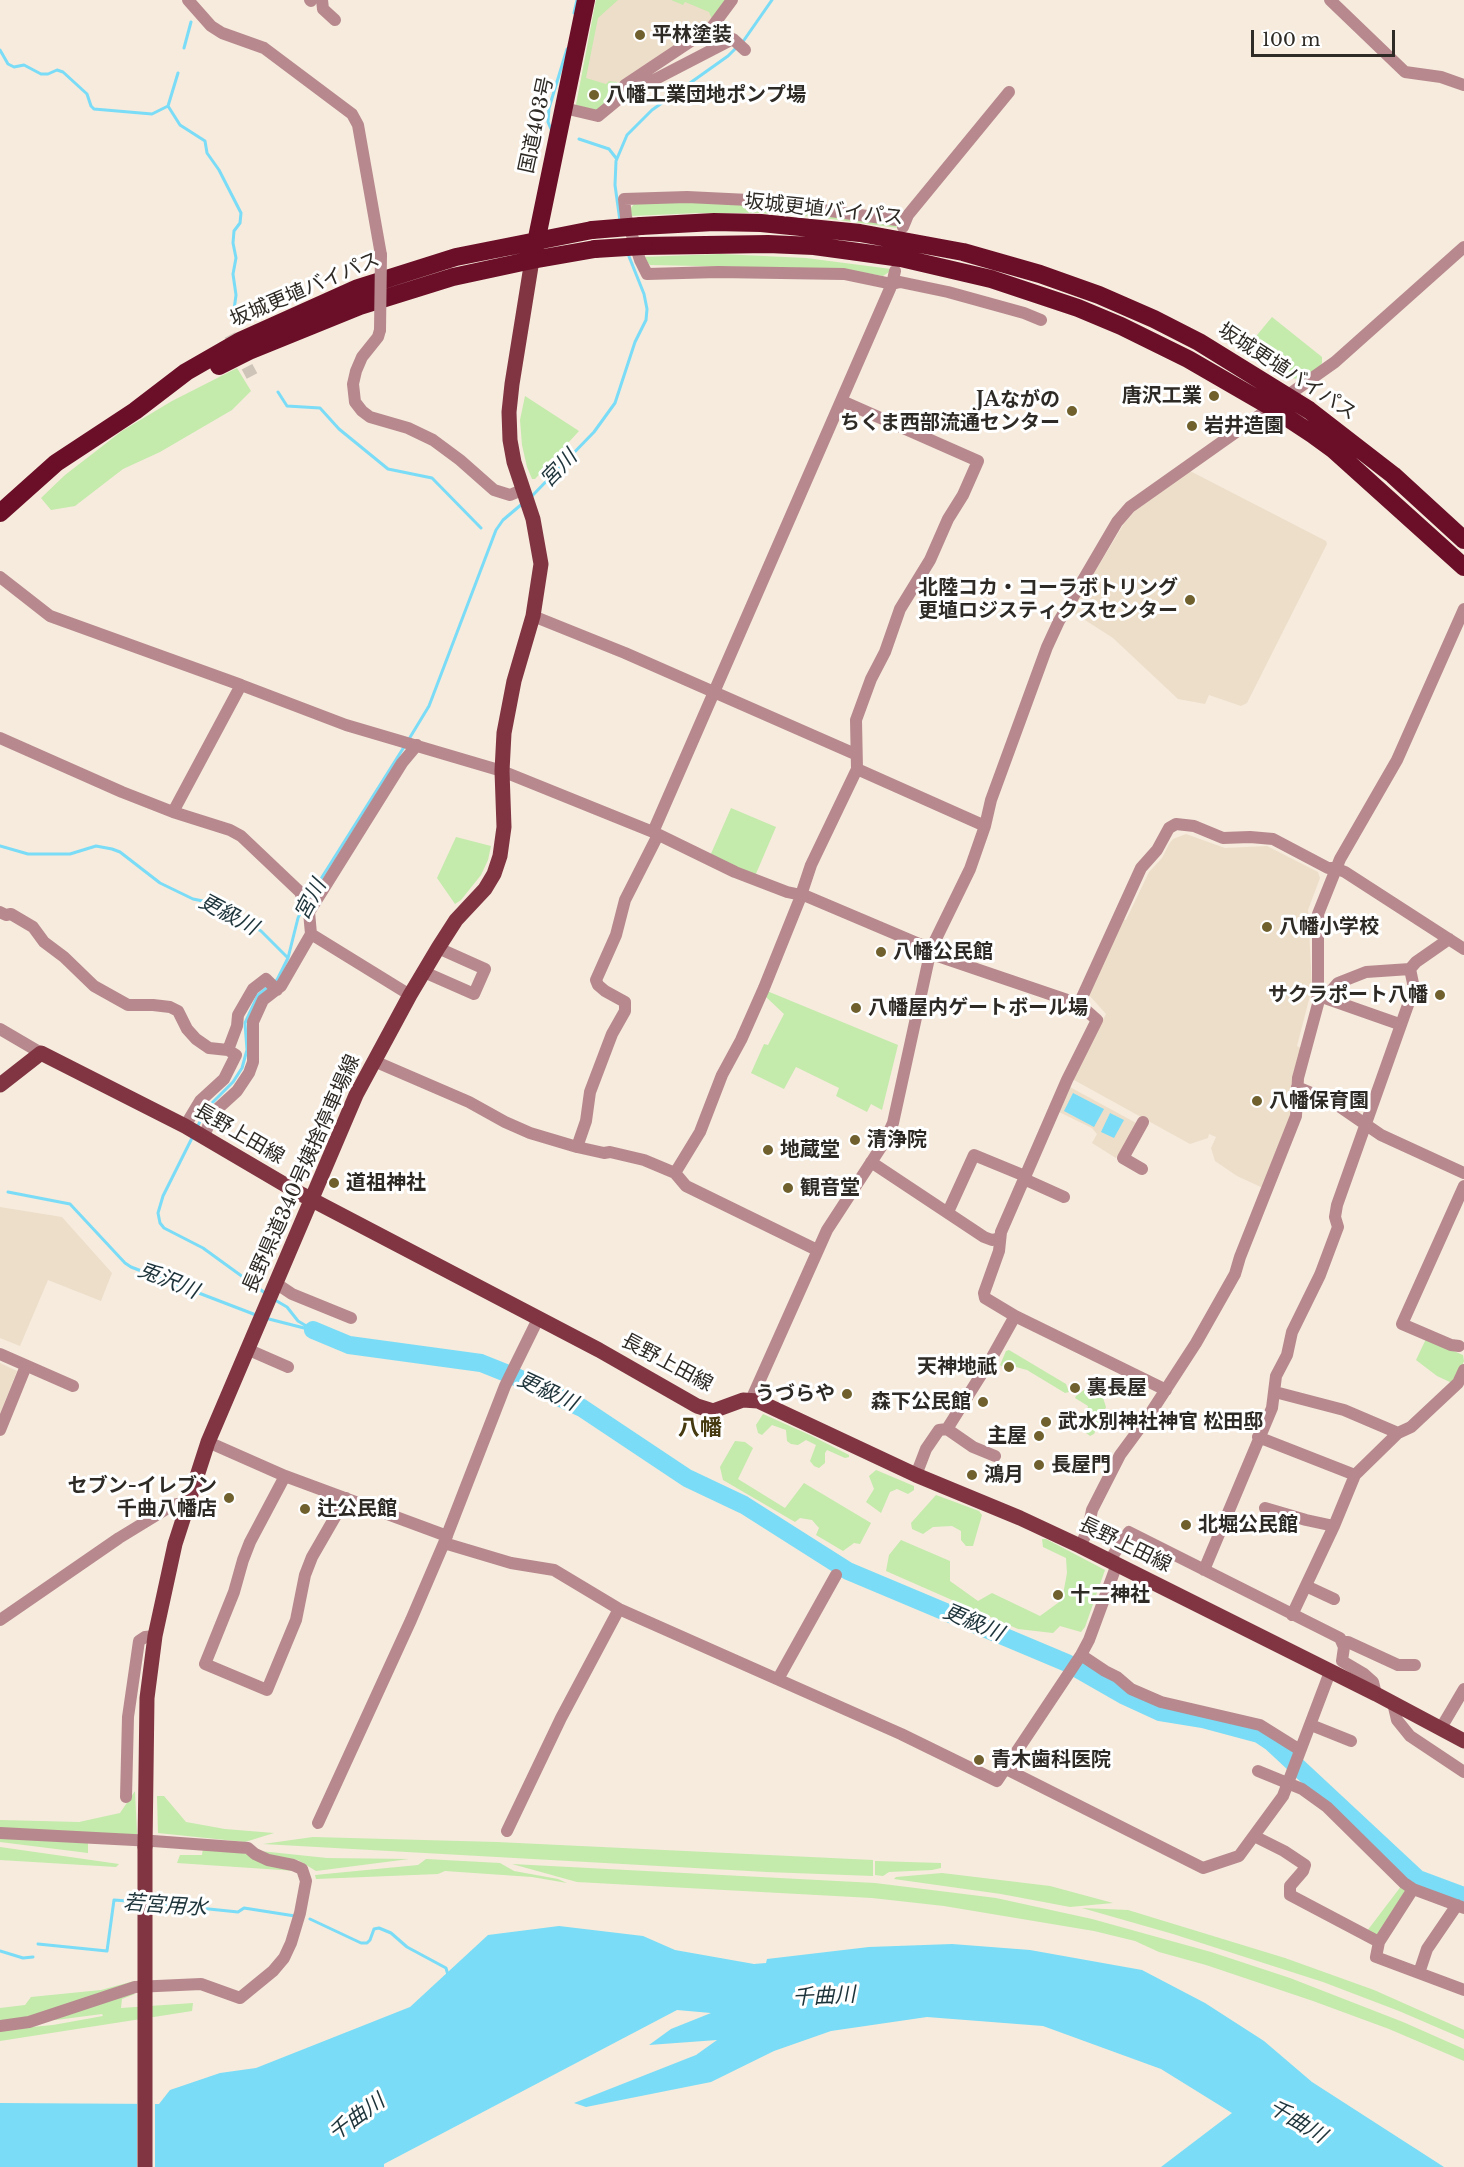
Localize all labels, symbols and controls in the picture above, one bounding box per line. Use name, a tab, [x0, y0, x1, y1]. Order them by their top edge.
scale bar	[1254, 18, 1398, 56]
place label: 平林塗装	[652, 23, 732, 47]
marker: 平林塗装	[633, 28, 647, 42]
text: 100 m	[1262, 29, 1320, 51]
street label: 国道403号	[515, 74, 559, 176]
place label: 八幡工業団地ポンプ場	[606, 83, 806, 107]
marker: 八幡工業団地ポンプ場	[587, 88, 601, 102]
street label: 坂城更埴バイパス	[743, 190, 905, 230]
street label: 坂城更埴バイパス	[227, 248, 383, 332]
street label: 坂城更埴バイパス	[1213, 318, 1361, 426]
place label: 唐沢工業	[1122, 384, 1202, 408]
place label: JAながの ちくま西部流通センター	[840, 388, 1060, 435]
marker: 唐沢工業	[1207, 389, 1221, 403]
marker: JAながの ちくま西部流通センター	[1065, 404, 1079, 418]
place label: 岩井造園	[1204, 414, 1284, 438]
marker: 岩井造園	[1185, 419, 1199, 433]
water label: 宮川	[535, 445, 583, 493]
place label: 北陸コカ・コーラボトリング 更埴ロジスティクスセンター	[918, 576, 1178, 623]
marker: 北陸コカ・コーラボトリング 更埴ロジスティクスセンター	[1183, 593, 1197, 607]
water label: 宮川	[290, 876, 332, 924]
water label: 更級川	[194, 889, 262, 941]
place label: 八幡小学校	[1279, 915, 1379, 939]
marker: 八幡小学校	[1260, 920, 1274, 934]
place label: 八幡公民館	[893, 940, 993, 964]
marker: 八幡公民館	[874, 945, 888, 959]
place label: サクラポート八幡	[1268, 983, 1428, 1007]
marker: サクラポート八幡	[1433, 988, 1447, 1002]
place label: 八幡屋内ゲートボール場	[868, 996, 1088, 1020]
marker: 八幡屋内ゲートボール場	[849, 1001, 863, 1015]
street label: 長野県道340号姨捨停車場線	[239, 1051, 365, 1297]
place label: 八幡保育園	[1269, 1089, 1369, 1113]
marker: 八幡保育園	[1250, 1094, 1264, 1108]
street label: 長野上田線	[190, 1099, 288, 1169]
place label: 清浄院	[867, 1128, 927, 1152]
marker: 清浄院	[848, 1133, 862, 1147]
place label: 地蔵堂	[780, 1138, 840, 1162]
marker: 地蔵堂	[761, 1143, 775, 1157]
place label: 道祖神社	[346, 1171, 426, 1195]
marker: 道祖神社	[327, 1176, 341, 1190]
place label: 観音堂	[800, 1176, 860, 1200]
marker: 観音堂	[781, 1181, 795, 1195]
water label: 兎沢川	[134, 1258, 202, 1304]
street label: 長野上田線	[617, 1329, 717, 1397]
place label: 天神地祇	[917, 1355, 997, 1379]
marker: 天神地祇	[1002, 1360, 1016, 1374]
water label: 更級川	[513, 1367, 581, 1417]
place label: 裏長屋	[1087, 1376, 1147, 1400]
marker: 裏長屋	[1068, 1381, 1082, 1395]
place label: うづらや	[755, 1382, 835, 1406]
marker: うづらや	[840, 1387, 854, 1401]
place label: 森下公民館	[871, 1390, 971, 1414]
marker: 森下公民館	[976, 1395, 990, 1409]
place label: 武水別神社神官 松田邸	[1058, 1410, 1263, 1434]
marker: 武水別神社神官 松田邸	[1039, 1415, 1053, 1429]
district label: 八幡	[678, 1416, 722, 1442]
place label: 主屋	[987, 1424, 1027, 1448]
marker: 主屋	[1032, 1429, 1046, 1443]
place label: 長屋門	[1051, 1453, 1111, 1477]
marker: 長屋門	[1032, 1458, 1046, 1472]
place label: 鴻月	[984, 1463, 1024, 1487]
marker: 鴻月	[965, 1468, 979, 1482]
place label: セブン-イレブン 千曲八幡店	[68, 1474, 217, 1521]
marker: セブン-イレブン 千曲八幡店	[222, 1491, 236, 1505]
place label: 辻公民館	[317, 1497, 397, 1521]
marker: 辻公民館	[298, 1502, 312, 1516]
street label: 長野上田線	[1075, 1512, 1175, 1578]
place label: 北堀公民館	[1198, 1513, 1298, 1537]
marker: 北堀公民館	[1179, 1518, 1193, 1532]
place label: 十二神社	[1070, 1583, 1150, 1607]
marker: 十二神社	[1051, 1588, 1065, 1602]
water label: 更級川	[939, 1599, 1007, 1647]
place label: 青木歯科医院	[991, 1748, 1111, 1772]
marker: 青木歯科医院	[972, 1753, 986, 1767]
water label: 若宮用水	[122, 1891, 208, 1921]
water label: 千曲川	[792, 1983, 856, 2011]
water label: 千曲川	[324, 2089, 390, 2147]
water label: 千曲川	[1264, 2095, 1330, 2149]

